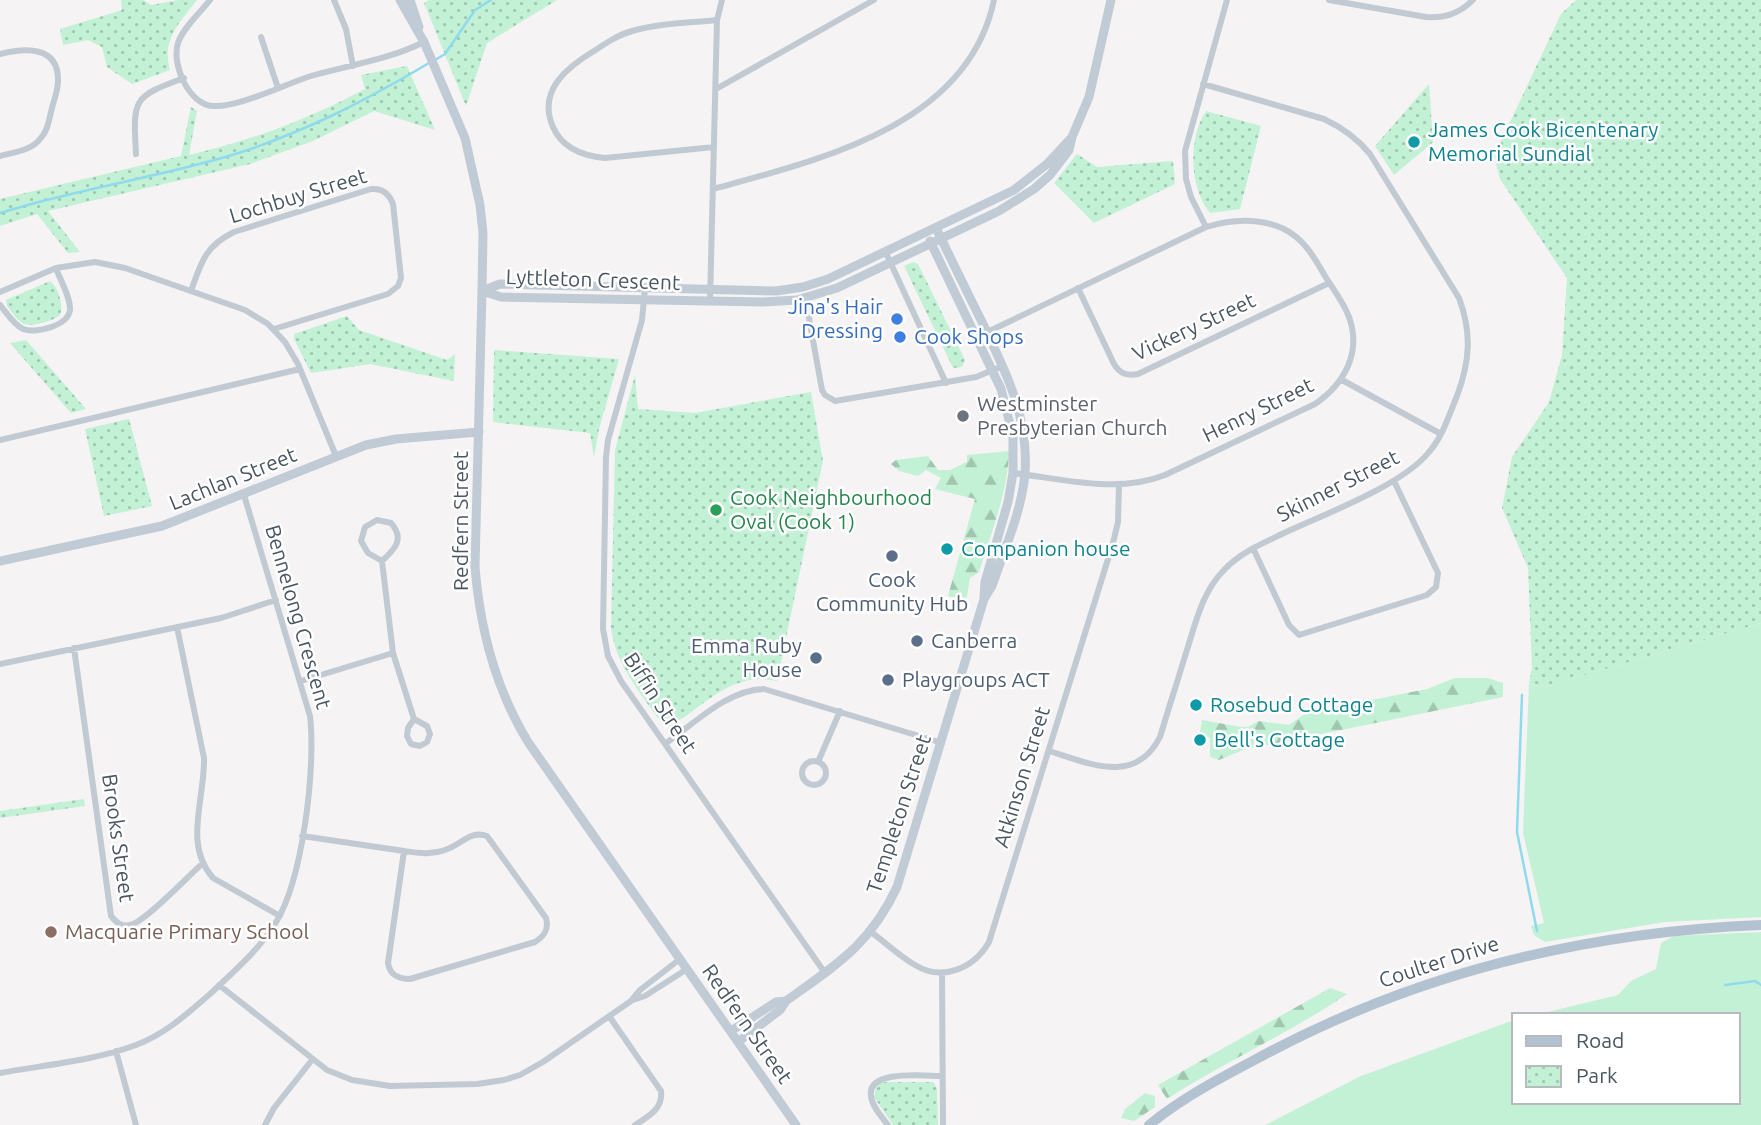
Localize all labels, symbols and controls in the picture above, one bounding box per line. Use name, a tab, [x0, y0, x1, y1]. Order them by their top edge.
place label: James Cook Bicentenary Memorial Sundial	[1428, 117, 1658, 165]
marker: James Cook Bicentenary Memorial Sundial	[1406, 134, 1422, 150]
street label: Lochbuy Street	[226, 163, 369, 227]
street label: Lyttleton Crescent	[505, 264, 681, 294]
street label: Vickery Street	[1128, 287, 1259, 365]
place label: Jina's Hair Dressing	[788, 294, 883, 342]
marker: Jina's Hair Dressing	[889, 311, 905, 327]
place label: Cook Shops	[914, 324, 1024, 348]
marker: Cook Shops	[892, 329, 908, 345]
street label: Henry Street	[1198, 372, 1317, 446]
place label: Westminster Presbyterian Church	[977, 391, 1168, 439]
marker: Westminster Presbyterian Church	[955, 408, 971, 424]
street label: Lachlan Street	[166, 442, 300, 514]
street label: Skinner Street	[1273, 444, 1403, 526]
street label: Redfern Street	[448, 451, 472, 591]
place label: Cook Neighbourhood Oval (Cook 1)	[730, 485, 932, 533]
marker: Cook Neighbourhood Oval (Cook 1)	[708, 502, 724, 518]
street label: Bennelong Crescent	[261, 522, 337, 711]
place label: Companion house	[961, 536, 1131, 560]
marker: Companion house	[939, 541, 955, 557]
marker: Cook Community Hub	[884, 548, 900, 564]
place label: Cook Community Hub	[816, 567, 968, 615]
place label: Canberra	[931, 628, 1017, 652]
place label: Emma Ruby House	[691, 633, 802, 681]
marker: Canberra	[909, 633, 925, 649]
street label: Biffin Street	[619, 648, 702, 757]
marker: Emma Ruby House	[808, 650, 824, 666]
place label: Playgroups ACT	[902, 667, 1050, 691]
marker: Playgroups ACT	[880, 672, 896, 688]
place label: Rosebud Cottage	[1210, 692, 1373, 716]
marker: Rosebud Cottage	[1188, 697, 1204, 713]
street label: Atkinson Street	[988, 703, 1054, 850]
place label: Bell's Cottage	[1214, 727, 1345, 751]
street label: Templeton Street	[861, 731, 935, 896]
marker: Bell's Cottage	[1192, 732, 1208, 748]
street label: Brooks Street	[98, 772, 140, 903]
place label: Macquarie Primary School	[65, 919, 309, 943]
marker: Macquarie Primary School	[43, 924, 59, 940]
street label: Coulter Drive	[1376, 930, 1502, 992]
street label: Redfern Street	[698, 959, 798, 1088]
legend	[1512, 1013, 1740, 1104]
text: Road	[1576, 1028, 1624, 1052]
text: Park	[1576, 1063, 1618, 1087]

